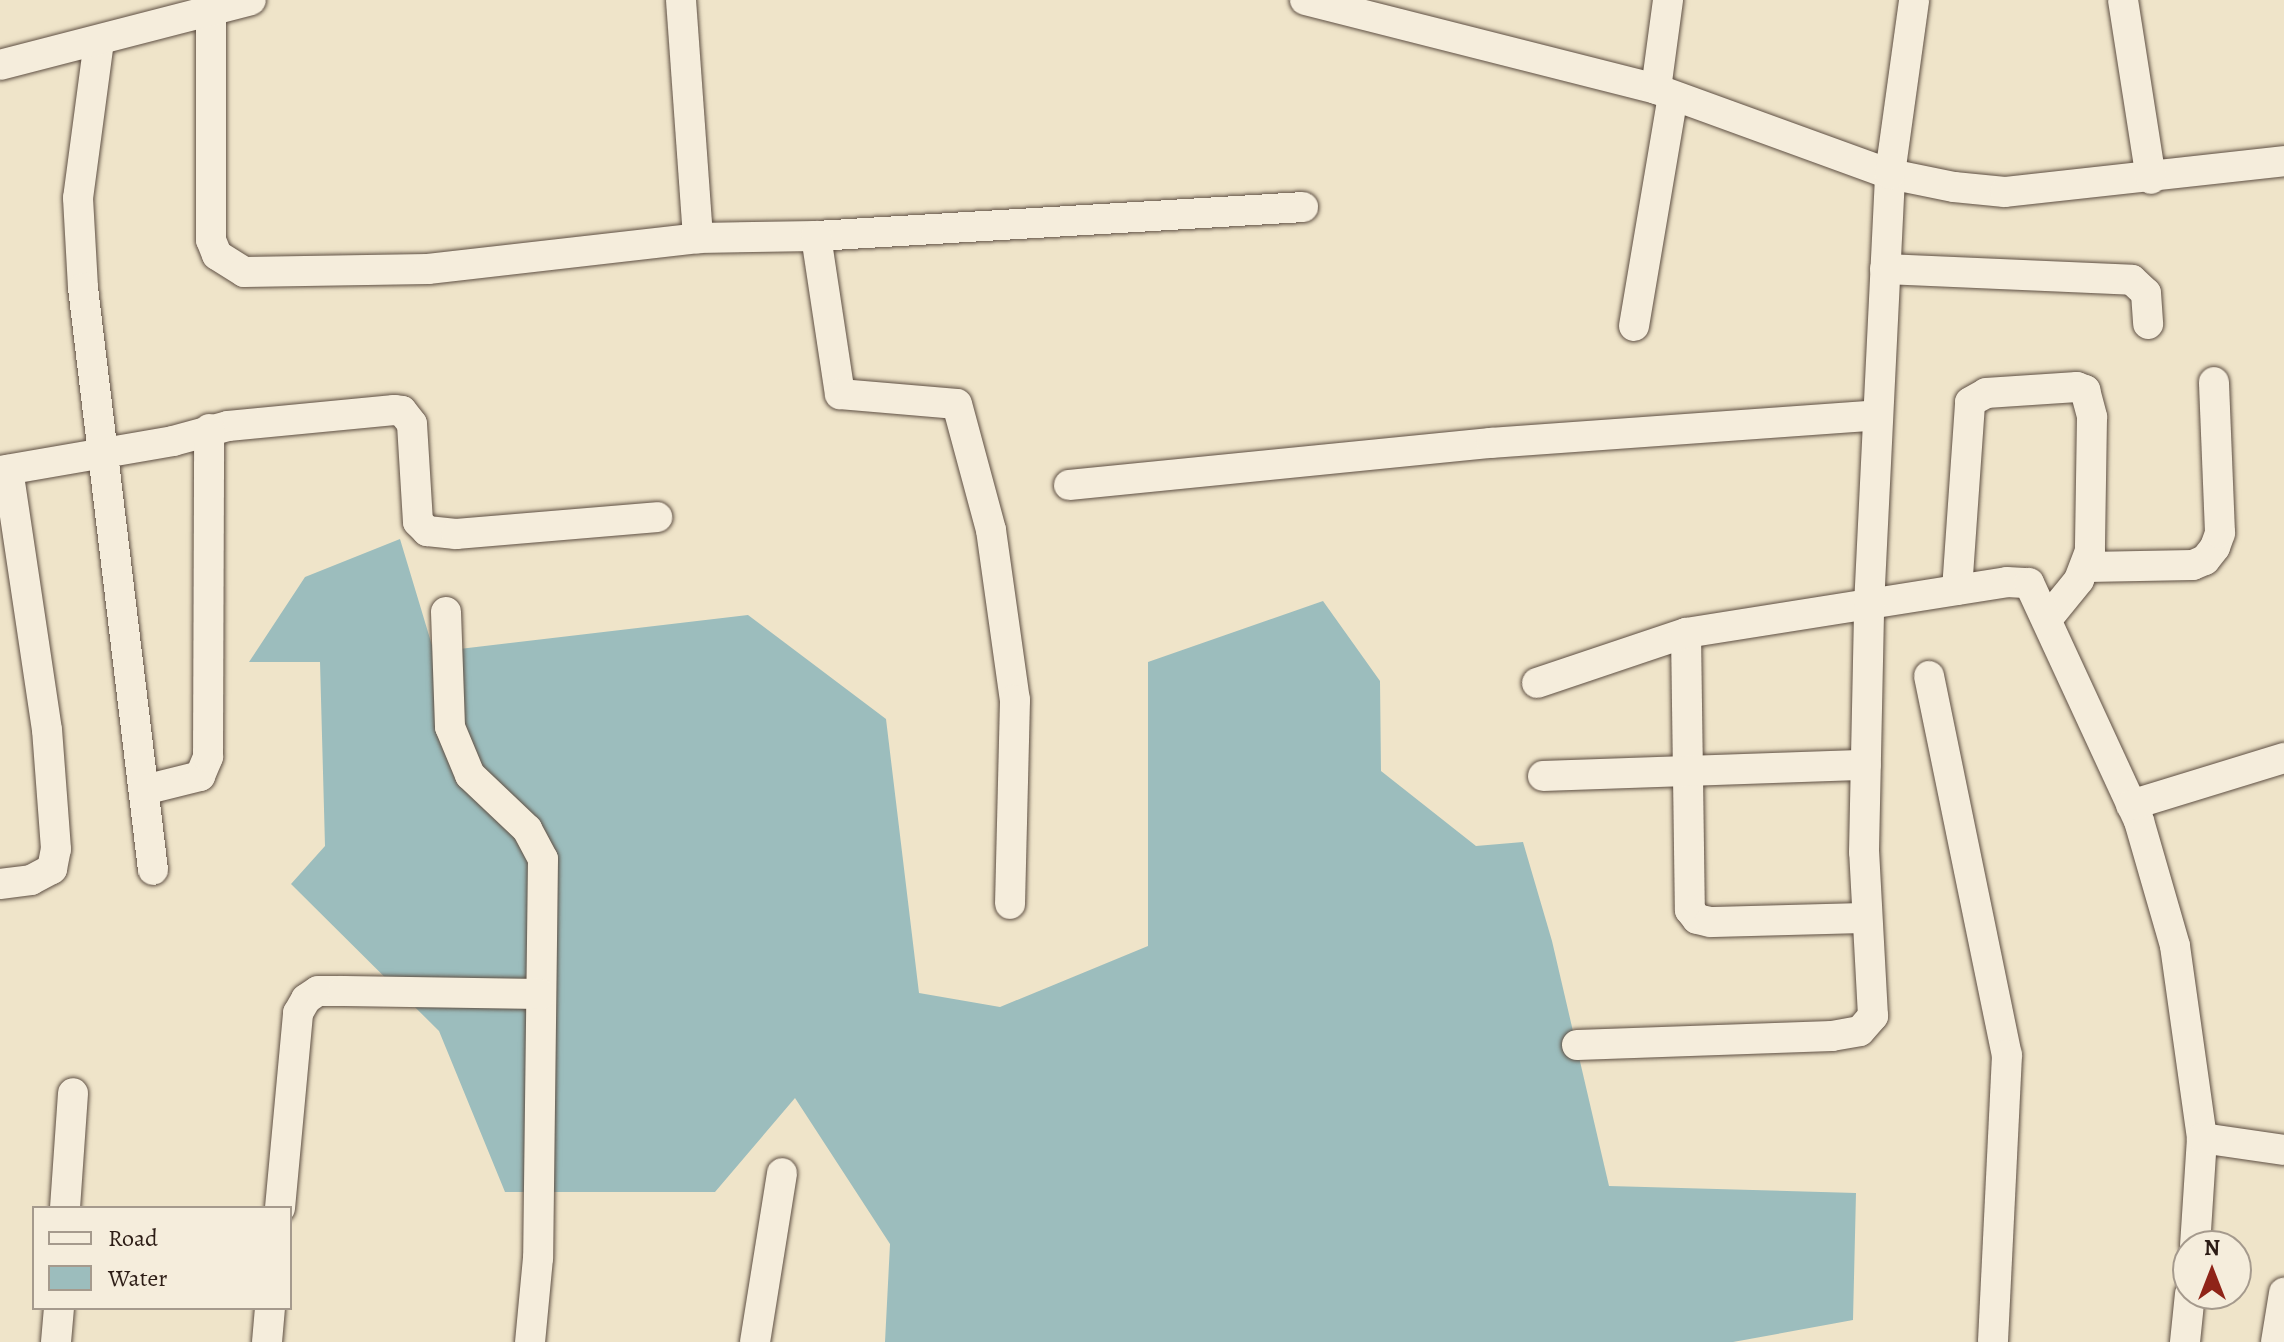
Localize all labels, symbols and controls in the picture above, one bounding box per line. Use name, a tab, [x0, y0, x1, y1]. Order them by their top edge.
legend	[32, 1206, 292, 1310]
text: Road	[108, 1222, 158, 1254]
north arrow	[2172, 1230, 2252, 1310]
text: N	[2204, 1233, 2220, 1263]
text: Water	[108, 1262, 168, 1294]

